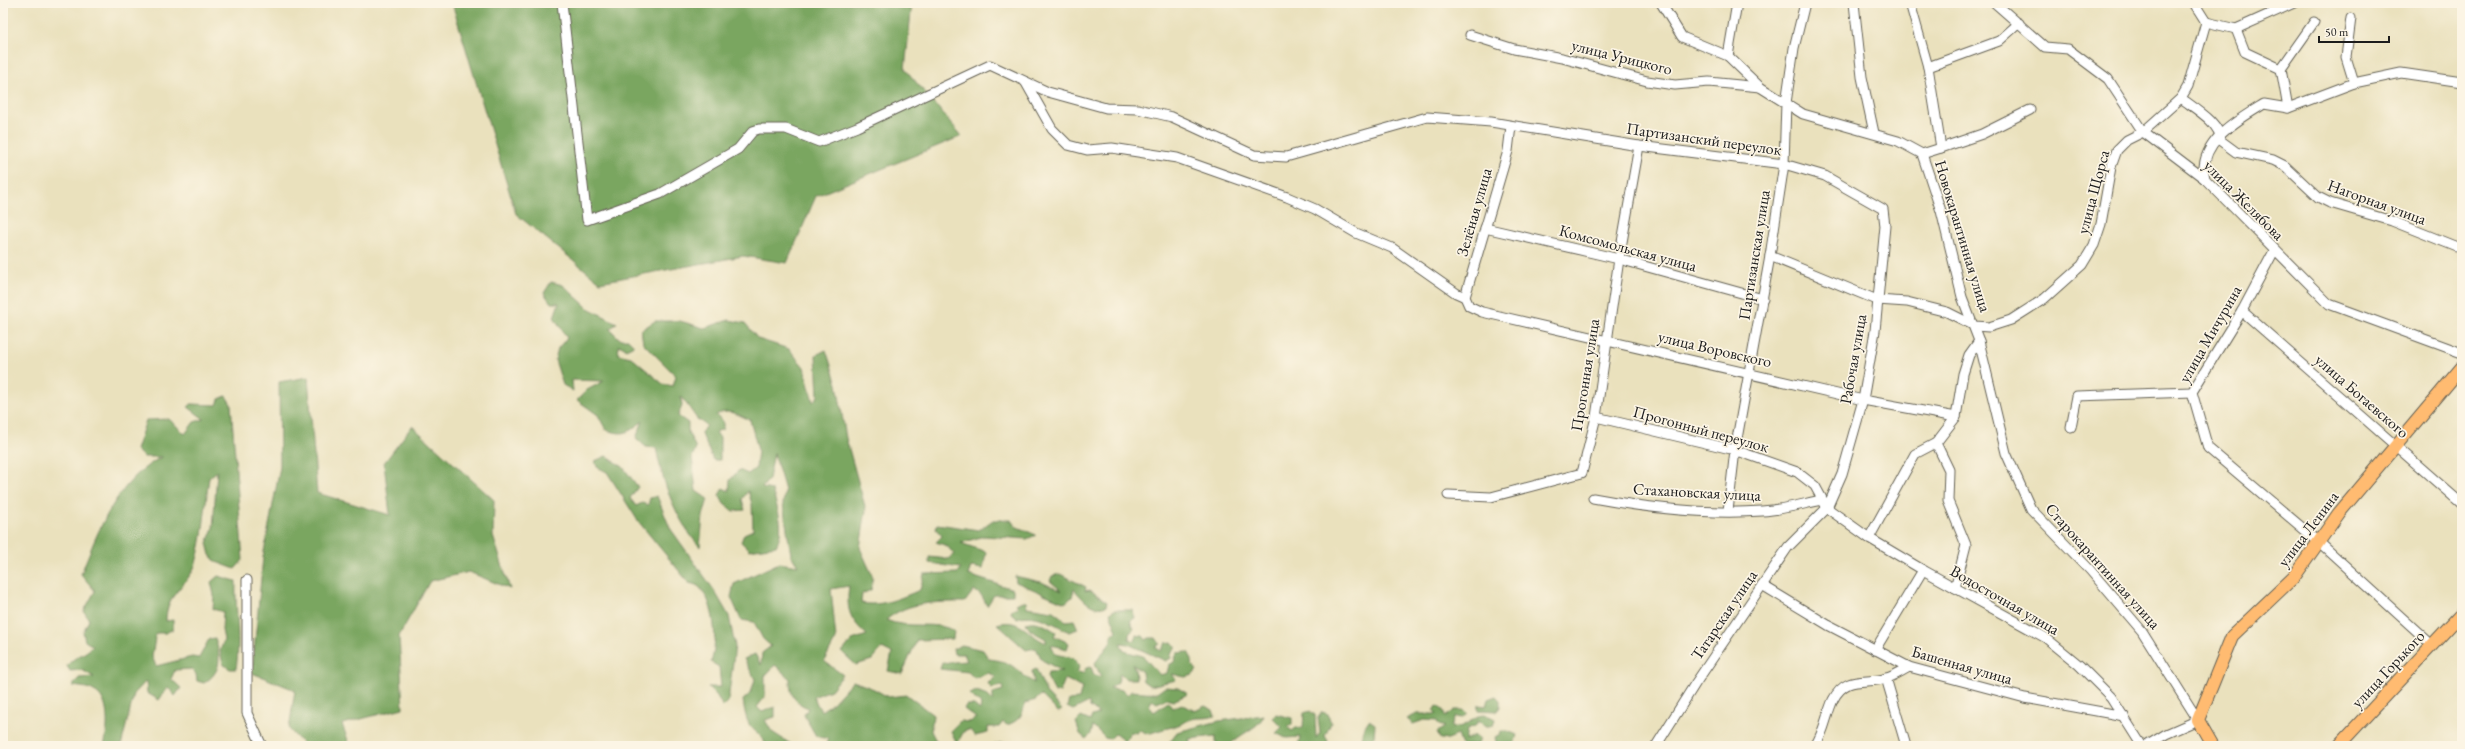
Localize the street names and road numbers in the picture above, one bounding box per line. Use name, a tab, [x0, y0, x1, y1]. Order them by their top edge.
street label: улица Урицкого	[1569, 34, 1675, 80]
street label: Партизанский переулок	[1625, 118, 1783, 160]
street label: улица Щорса	[2072, 147, 2114, 236]
street label: улица Желябова	[2199, 155, 2289, 245]
street label: Новокарантинная улица	[1930, 157, 1996, 315]
street label: Зелёная улица	[1451, 165, 1497, 259]
street label: Нагорная улица	[2325, 174, 2430, 230]
street label: Партизанская улица	[1733, 188, 1775, 322]
street label: Комсомольская улица	[1557, 220, 1700, 277]
street label: улица Мичурина	[2174, 281, 2247, 386]
street label: Рабочая улица	[1835, 312, 1871, 406]
street label: Прогонная улица	[1566, 317, 1604, 433]
street label: улица Воровского	[1656, 326, 1774, 372]
street label: улица Богаевского	[2311, 349, 2413, 443]
street label: Прогонный переулок	[1631, 401, 1772, 457]
street label: Стахановская улица	[1632, 478, 1762, 506]
street label: улица Ленина	[2273, 486, 2344, 571]
street label: Старокарантинная улица	[2041, 498, 2166, 634]
street label: Водосточная улица	[1947, 560, 2064, 640]
street label: Татарская улица	[1686, 565, 1762, 664]
street label: улица Горького	[2347, 626, 2429, 712]
street label: Башенная улица	[1909, 641, 2015, 690]

